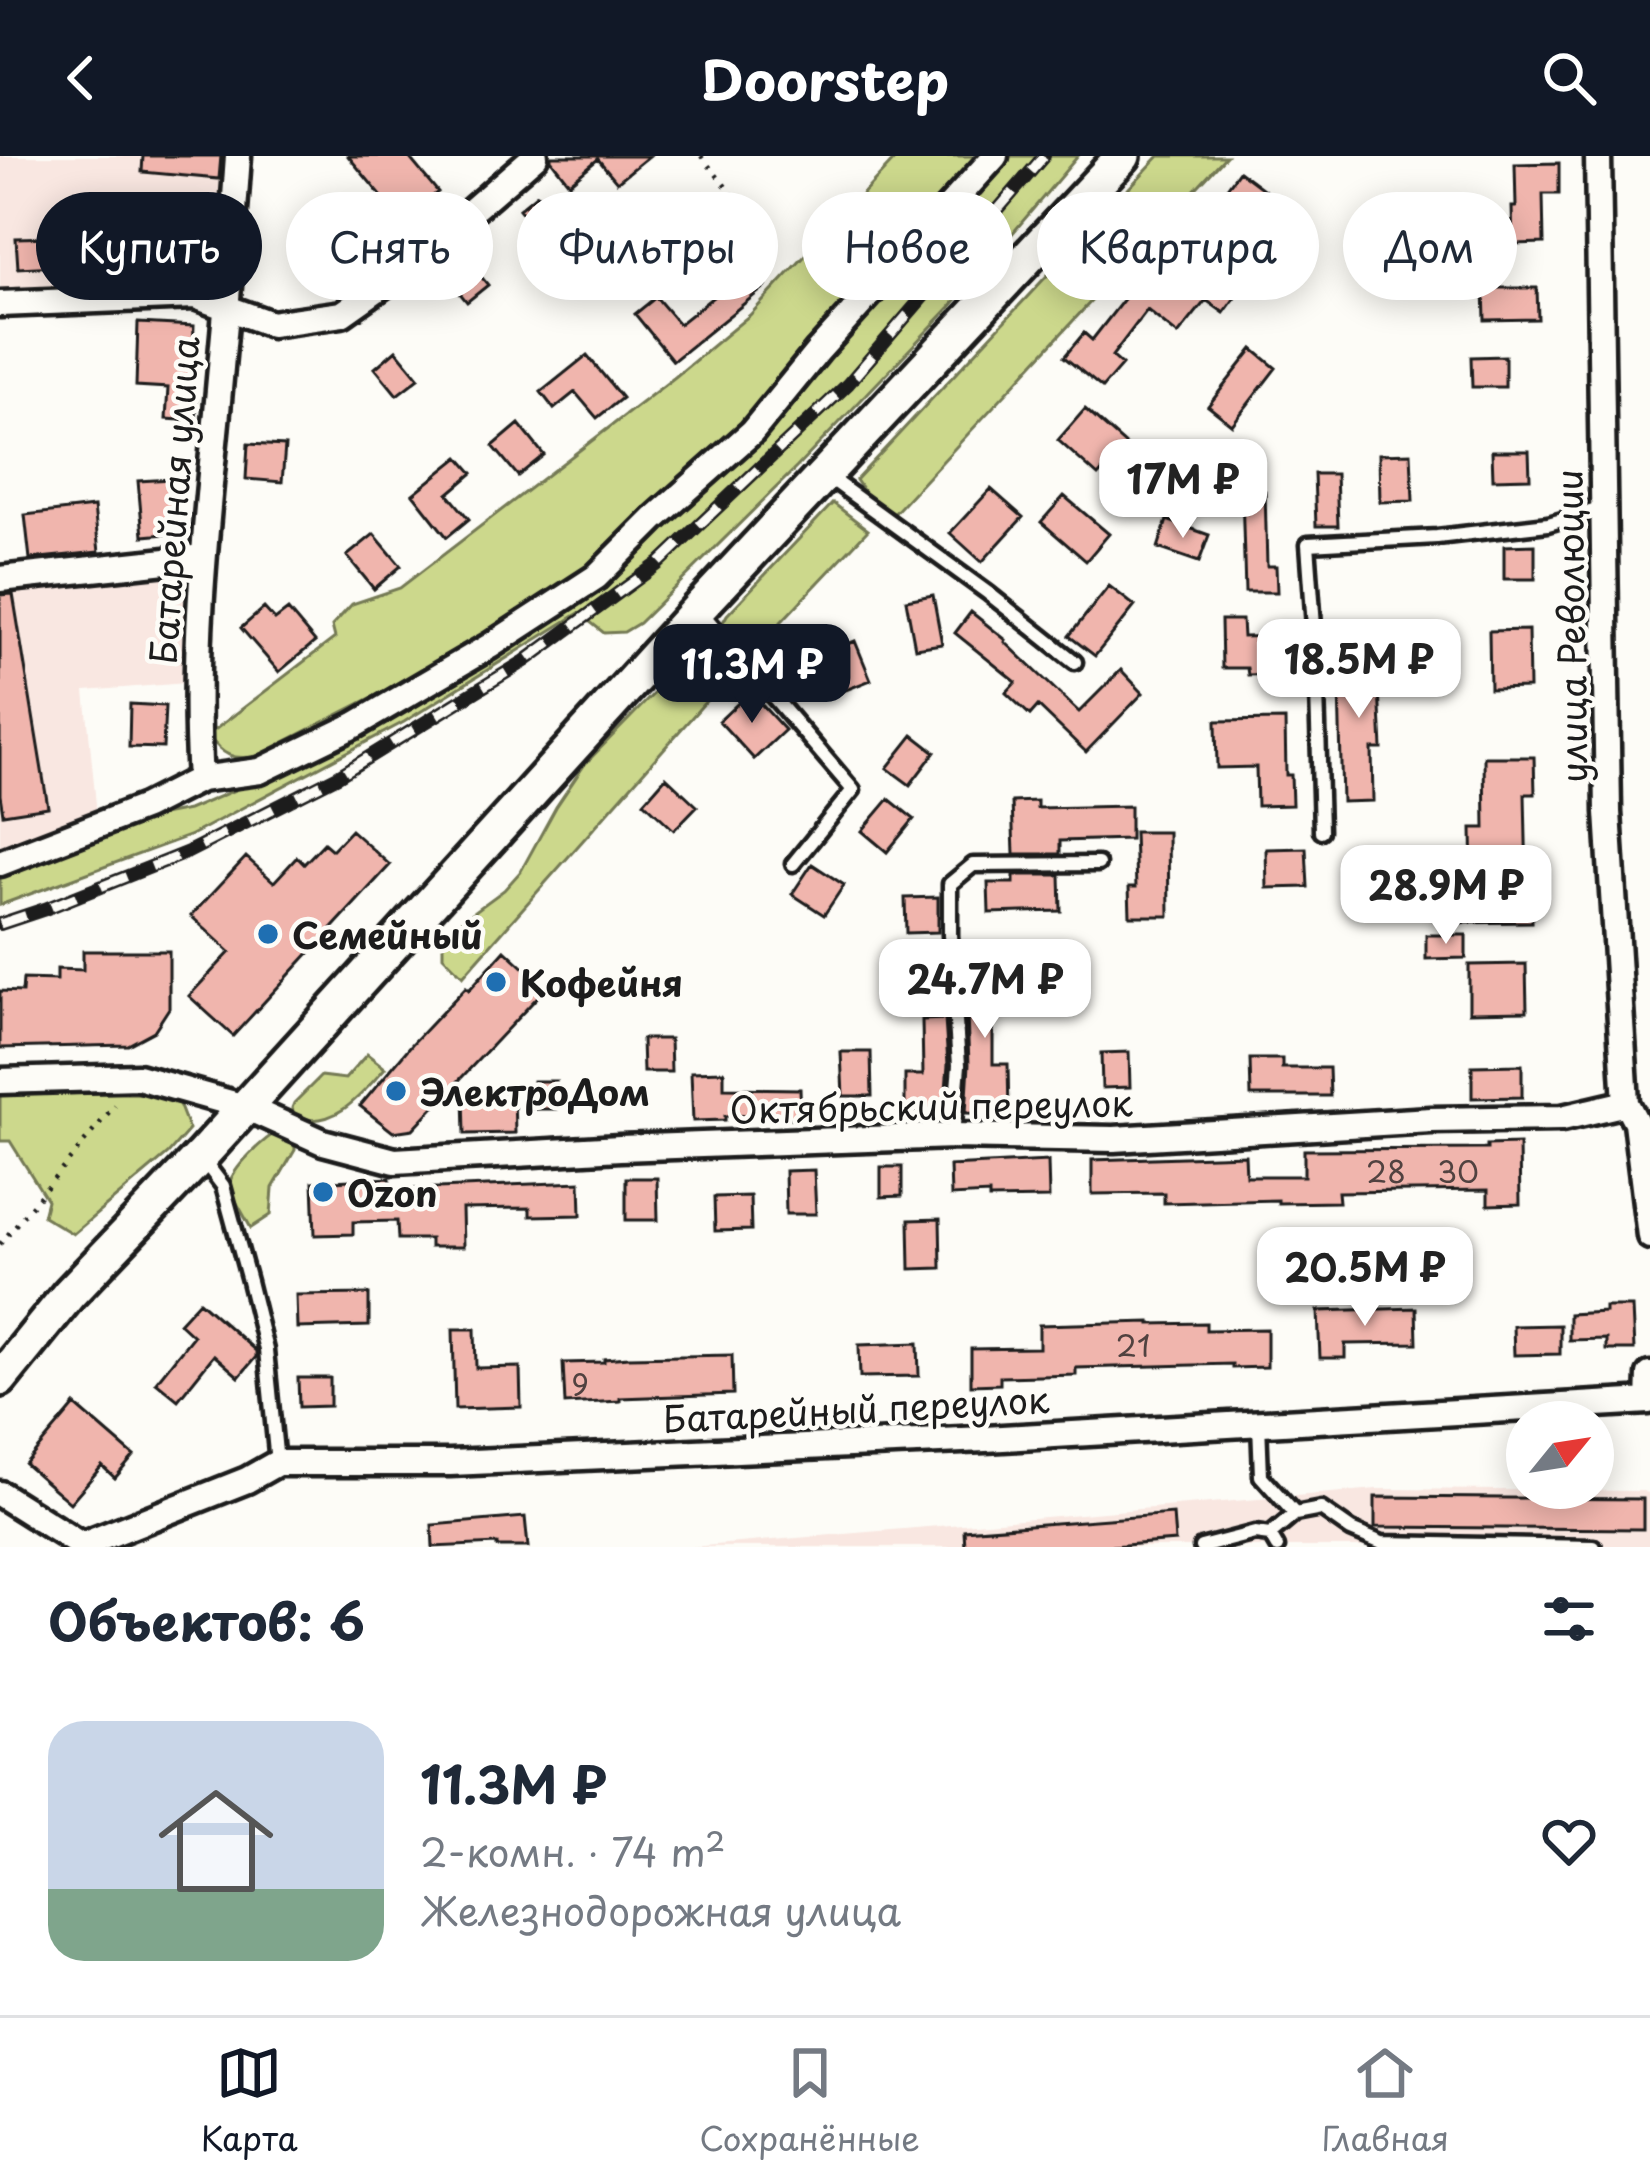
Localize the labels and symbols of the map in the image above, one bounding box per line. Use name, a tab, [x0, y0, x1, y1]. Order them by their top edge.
street label: Батарейная улица	[135, 334, 211, 666]
pin: 17M ₽	[1099, 439, 1267, 541]
street label: улица Революции	[1540, 469, 1600, 783]
pin: 18.5M ₽	[1248, 619, 1470, 721]
pin: 11.3M ₽	[641, 624, 863, 726]
pin: 28.9M ₽	[1335, 845, 1557, 947]
place label: Семейный	[292, 907, 483, 961]
marker: Семейный	[255, 921, 281, 947]
pin: 24.7M ₽	[874, 939, 1096, 1041]
place label: Кофейня	[520, 955, 683, 1009]
marker: Кофейня	[483, 969, 509, 995]
place label: ЭлектроДом	[420, 1064, 650, 1118]
street label: Октябрьский переулок	[729, 1074, 1134, 1136]
marker: ЭлектроДом	[383, 1078, 409, 1104]
house number: 28	[1366, 1148, 1406, 1193]
house number: 30	[1437, 1148, 1479, 1193]
place label: Ozon	[347, 1165, 437, 1219]
marker: Ozon	[310, 1179, 336, 1205]
pin: 20.5M ₽	[1254, 1227, 1476, 1329]
house number: 21	[1116, 1322, 1150, 1367]
house number: 9	[571, 1361, 589, 1406]
street label: Батарейный переулок	[662, 1371, 1051, 1445]
north arrow	[1506, 1401, 1614, 1509]

